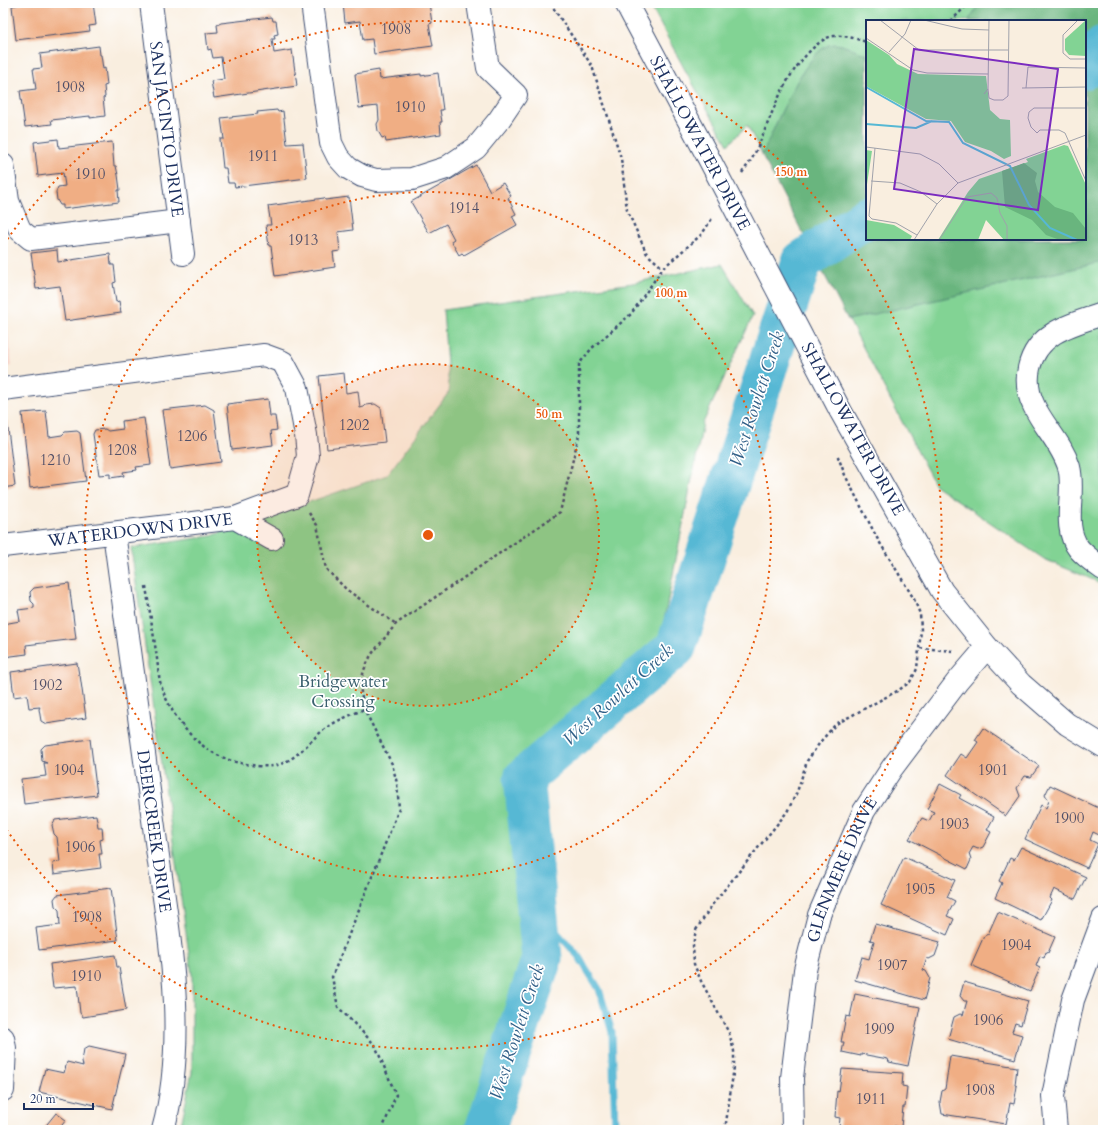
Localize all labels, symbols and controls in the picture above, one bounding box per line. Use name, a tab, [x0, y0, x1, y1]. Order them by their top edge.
house number: 1908	[381, 19, 411, 39]
inset map	[866, 20, 1086, 240]
street label: SAN JACINTO DRIVE	[144, 40, 190, 218]
street label: SHALLOWATER DRIVE	[644, 52, 756, 234]
house number: 1908	[55, 77, 85, 97]
house number: 1910	[395, 97, 426, 117]
house number: 1911	[248, 146, 278, 166]
house number: 1910	[75, 164, 106, 184]
text: 150 m	[775, 164, 808, 180]
house number: 1914	[449, 198, 480, 218]
house number: 1913	[288, 230, 318, 250]
text: 100 m	[655, 285, 688, 301]
water label: West Rowlett Creek	[723, 328, 791, 470]
street label: SHALLOWATER DRIVE	[796, 338, 910, 520]
text: 50 m	[536, 406, 563, 422]
house number: 1202	[339, 415, 370, 435]
house number: 1206	[177, 426, 208, 446]
house number: 1208	[107, 440, 137, 460]
house number: 1210	[40, 450, 71, 470]
street label: WATERDOWN DRIVE	[45, 507, 234, 552]
centre of rings	[421, 528, 435, 542]
water label: West Rowlett Creek	[557, 638, 679, 752]
park label: Bridgewater Crossing	[298, 670, 388, 713]
house number: 1902	[32, 675, 63, 695]
street label: DEERCREEK DRIVE	[132, 748, 178, 914]
house number: 1904	[54, 760, 85, 780]
house number: 1901	[978, 760, 1008, 780]
street label: GLENMERE DRIVE	[801, 792, 882, 945]
house number: 1900	[1054, 808, 1085, 828]
house number: 1903	[939, 814, 969, 834]
house number: 1906	[65, 837, 96, 857]
house number: 1905	[905, 879, 935, 899]
house number: 1908	[72, 907, 102, 927]
house number: 1904	[1001, 935, 1032, 955]
house number: 1907	[877, 955, 908, 975]
water label: West Rowlett Creek	[483, 961, 551, 1103]
house number: 1910	[71, 966, 102, 986]
house number: 1906	[973, 1010, 1004, 1030]
house number: 1909	[864, 1019, 895, 1039]
house number: 1908	[965, 1080, 995, 1100]
scale bar	[24, 1085, 93, 1111]
house number: 1911	[856, 1089, 886, 1109]
text: 20 m	[30, 1091, 57, 1107]

